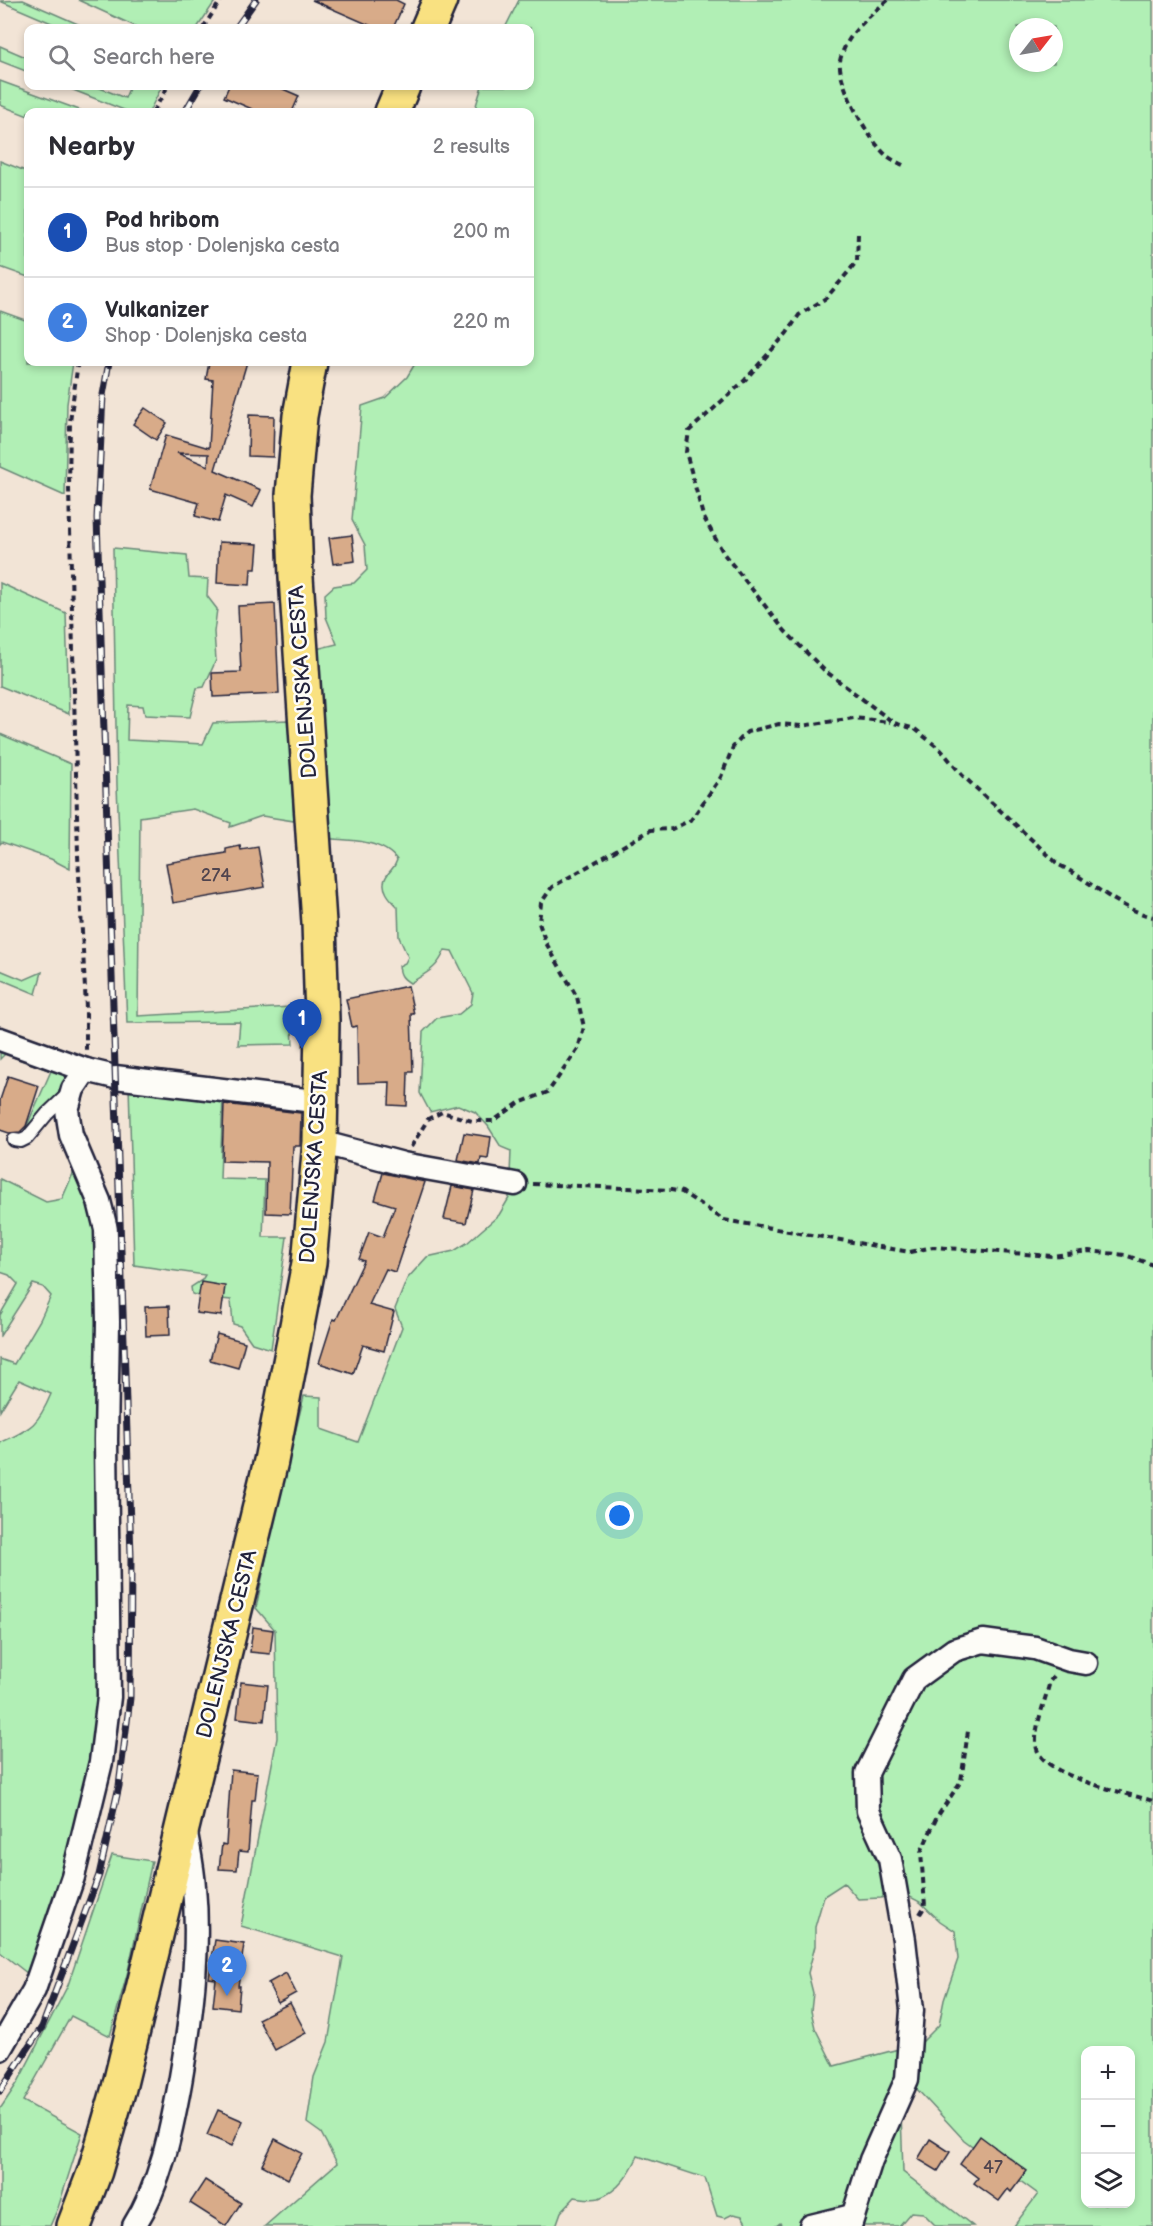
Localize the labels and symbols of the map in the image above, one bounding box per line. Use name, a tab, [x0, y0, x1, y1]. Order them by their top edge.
north arrow	[1009, 18, 1063, 72]
street label: DOLENJSKA CESTA	[284, 585, 322, 779]
house number: 274	[201, 865, 231, 886]
pin: 1	[282, 1000, 322, 1049]
street label: DOLENJSKA CESTA	[295, 1070, 333, 1264]
your location	[605, 1501, 634, 1530]
street label: DOLENJSKA CESTA	[191, 1547, 263, 1741]
pin: 2	[208, 1946, 246, 1996]
house number: 47	[983, 2157, 1003, 2178]

